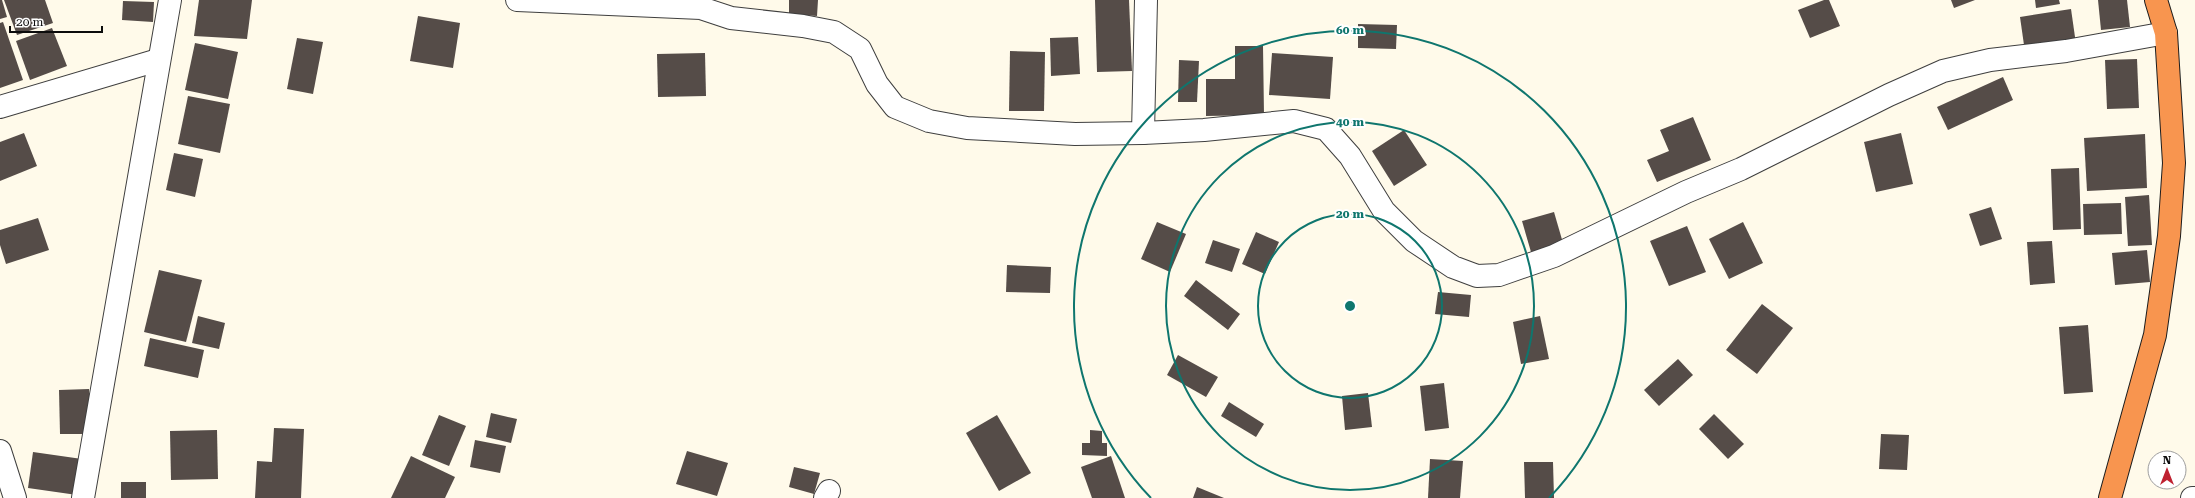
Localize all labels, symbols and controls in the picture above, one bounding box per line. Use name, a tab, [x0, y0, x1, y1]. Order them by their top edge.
scale bar	[10, 8, 102, 34]
text: 20 m	[16, 15, 43, 29]
text: 60 m	[1336, 23, 1364, 37]
text: 40 m	[1336, 115, 1364, 129]
text: 20 m	[1336, 207, 1364, 221]
centre of rings	[1343, 299, 1357, 313]
north arrow	[2147, 450, 2187, 490]
text: N	[2163, 454, 2172, 467]

